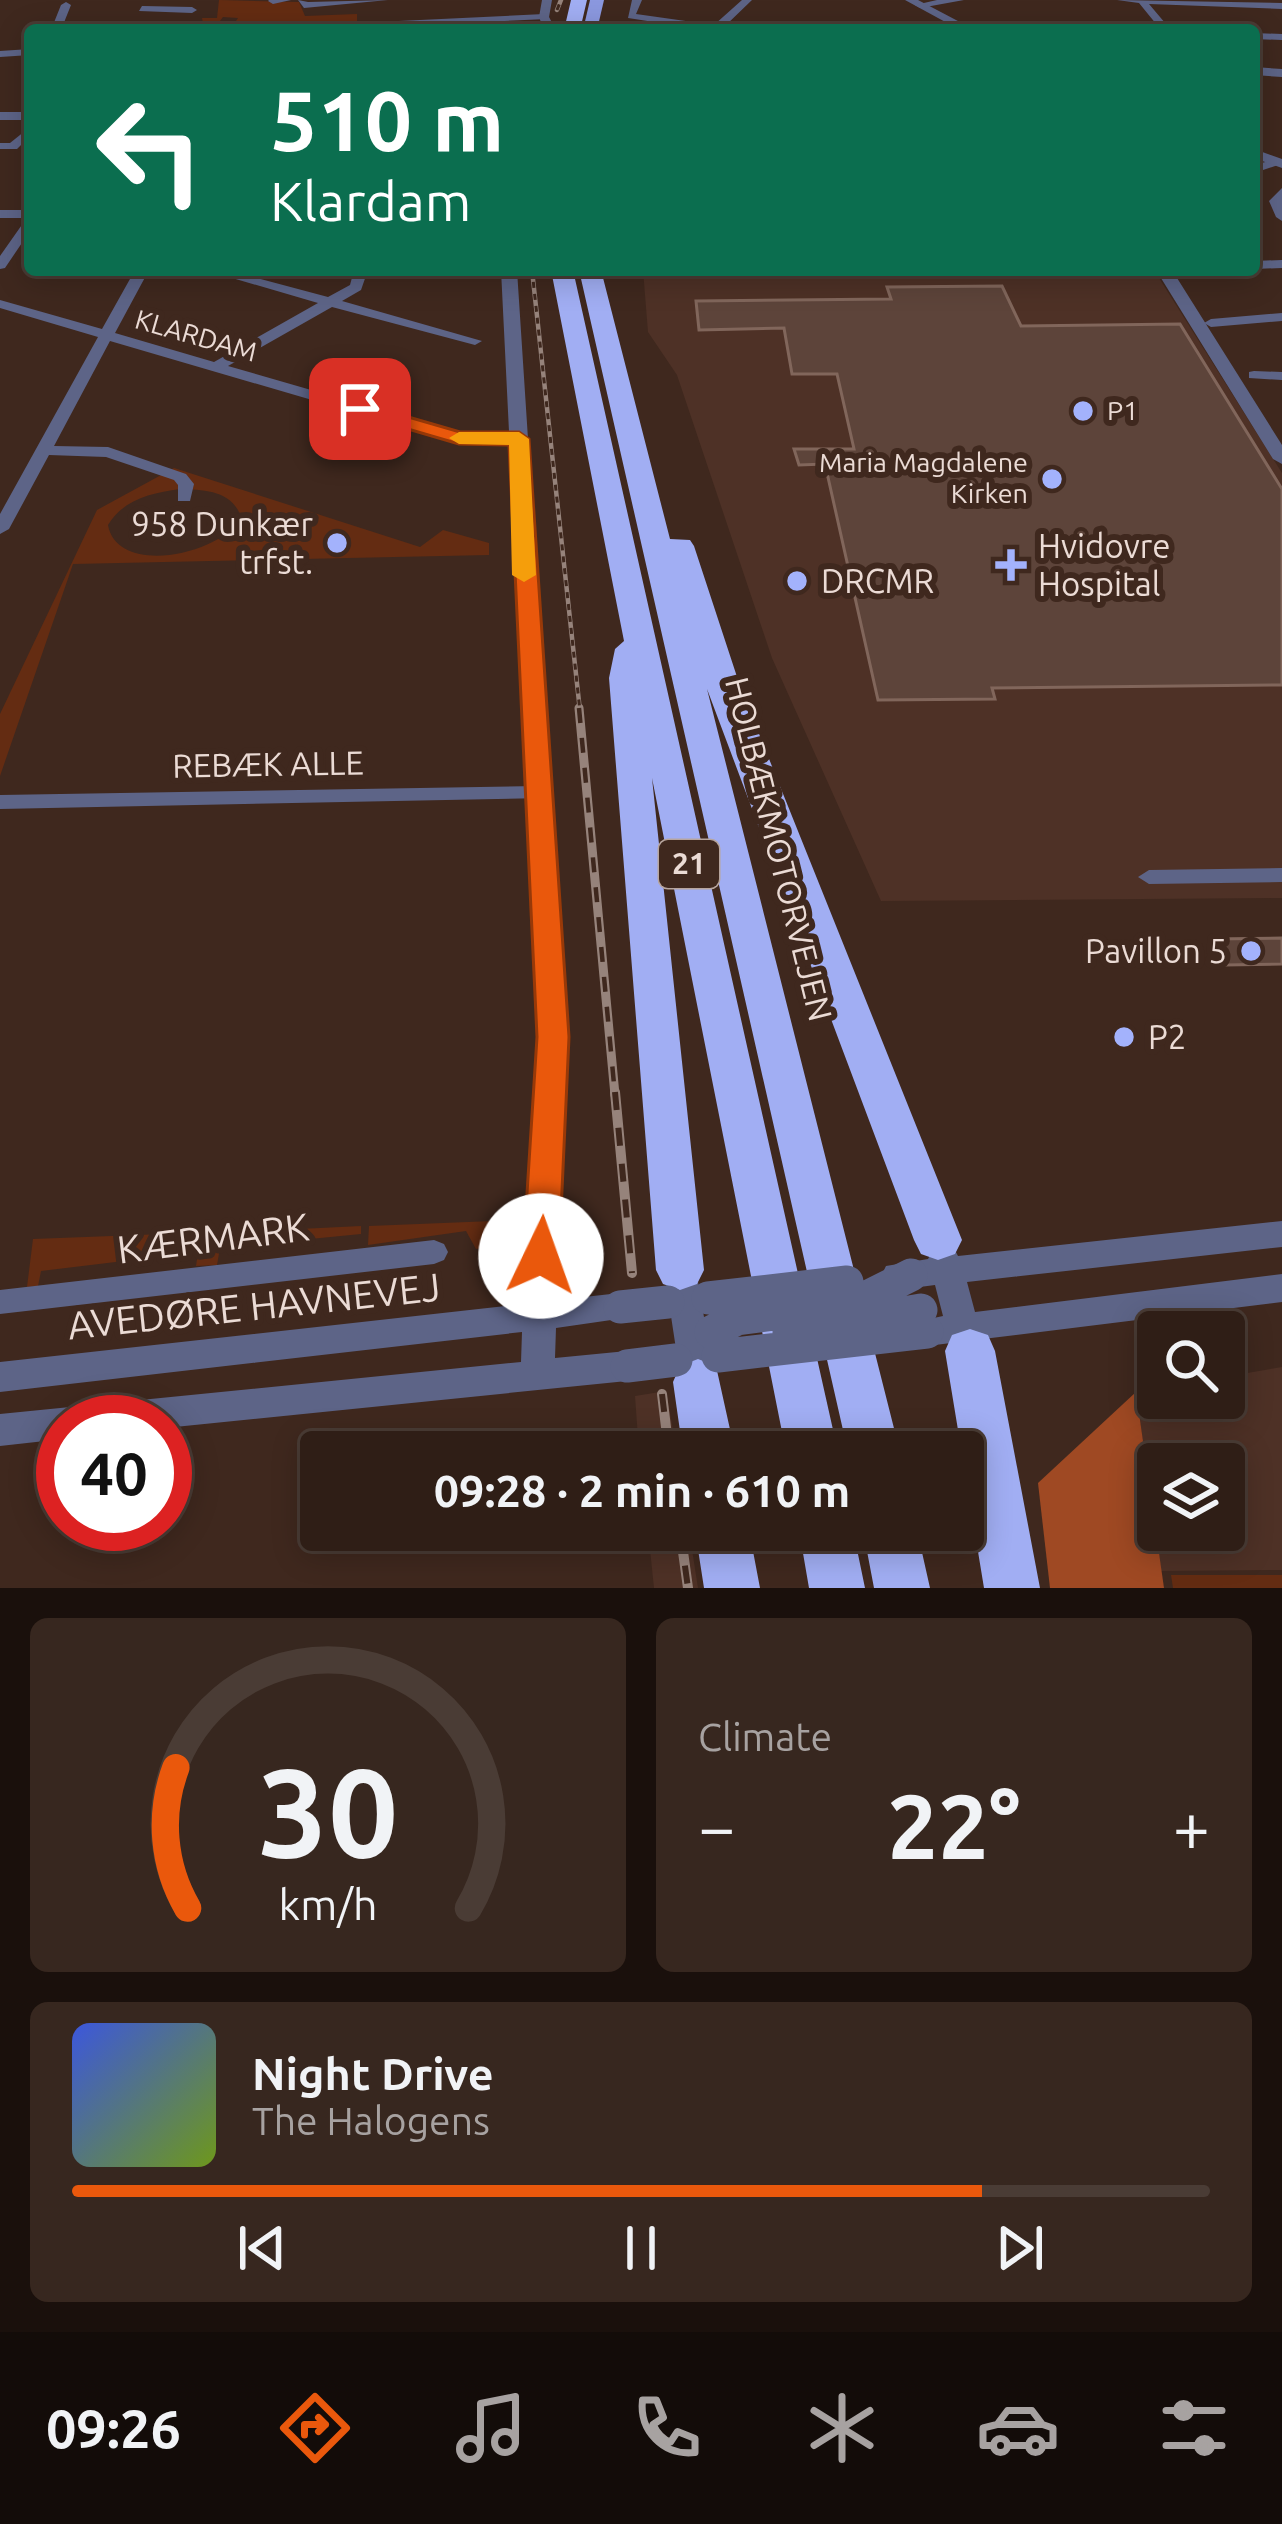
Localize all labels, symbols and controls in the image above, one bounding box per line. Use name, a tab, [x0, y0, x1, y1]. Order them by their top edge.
icon: left	[72, 72, 228, 228]
text: 510 m	[270, 73, 504, 167]
text: Klardam	[270, 171, 471, 231]
street label: KLARDAM	[132, 303, 261, 367]
pin	[309, 358, 411, 460]
icon: arrive	[327, 376, 393, 442]
place label: P1	[1107, 395, 1138, 425]
marker: P1	[1070, 398, 1096, 424]
place label: Maria Magdalene Kirken	[819, 447, 1028, 508]
marker: Maria Magdalene Kirken	[1039, 466, 1065, 492]
place label: 958 Dunkær trfst.	[131, 505, 313, 580]
place label: Hvidovre Hospital	[1038, 527, 1170, 602]
marker: 958 Dunkær trfst.	[324, 530, 350, 556]
marker: Hvidovre Hospital	[995, 549, 1027, 581]
place label: DRCMR	[821, 562, 934, 599]
marker: DRCMR	[784, 568, 810, 594]
street label: HOLBÆKMOTORVEJEN	[719, 673, 840, 1025]
street label: REBÆK ALLE	[172, 743, 364, 784]
road number: 21	[659, 840, 719, 888]
place label: Pavillon 5	[1085, 932, 1227, 969]
marker: Pavillon 5	[1238, 938, 1264, 964]
place label: P2	[1148, 1018, 1186, 1055]
marker: P2	[1111, 1024, 1137, 1050]
position arrow	[478, 1193, 604, 1319]
street label: KÆRMARK	[115, 1204, 311, 1271]
street label: AVEDØRE HAVNEVEJ	[65, 1265, 442, 1346]
map controls	[1137, 1311, 1245, 1551]
button: search	[1137, 1311, 1245, 1419]
speed limit sign: 40	[36, 1395, 192, 1551]
button: layers	[1137, 1443, 1245, 1551]
text: 09:28 · 2 min · 610 m	[434, 1465, 850, 1516]
text: Climate	[698, 1715, 832, 1758]
text: 30	[258, 1741, 398, 1881]
text: 22°	[887, 1775, 1021, 1876]
text: −	[698, 1789, 735, 1863]
text: +	[1173, 1789, 1210, 1863]
text: km/h	[278, 1880, 378, 1928]
text: Night Drive	[252, 2048, 494, 2099]
text: The Halogens	[252, 2099, 490, 2142]
icon: previous	[229, 2215, 295, 2281]
icon: pause	[608, 2215, 674, 2281]
icon: next	[987, 2215, 1053, 2281]
icon: directions	[273, 2386, 357, 2470]
icon: music	[449, 2386, 533, 2470]
icon: phone	[625, 2386, 709, 2470]
icon: climate	[800, 2386, 884, 2470]
icon: car	[976, 2386, 1060, 2470]
icon: filters	[1152, 2386, 1236, 2470]
text: 09:26	[46, 2398, 181, 2458]

